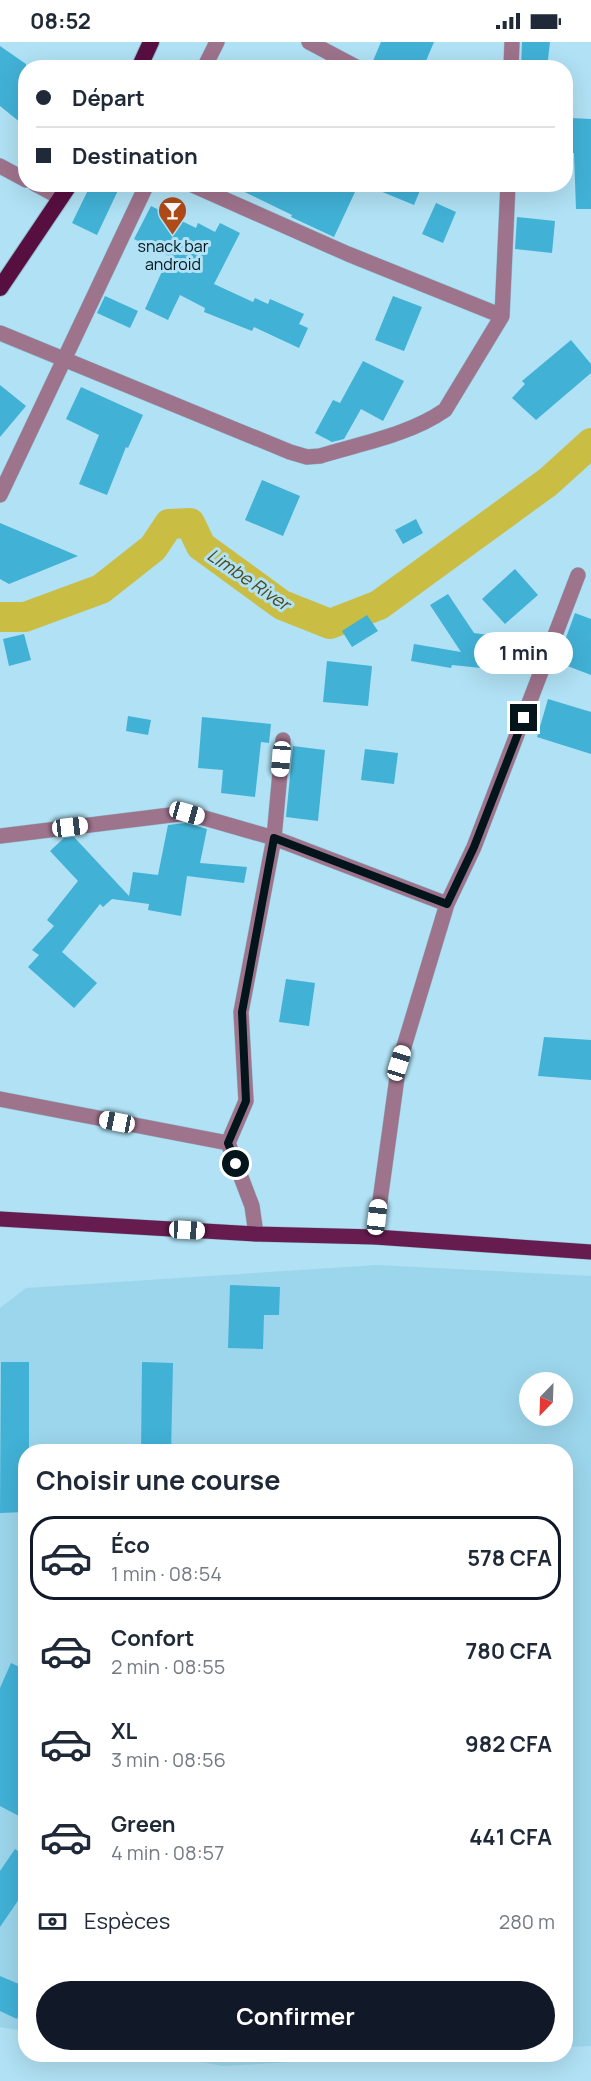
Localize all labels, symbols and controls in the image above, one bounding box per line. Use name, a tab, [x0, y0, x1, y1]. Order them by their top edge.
text: 08:52	[30, 6, 91, 36]
text: Départ	[72, 83, 145, 113]
text: Destination	[72, 141, 198, 171]
bar icon: snack bar android	[157, 194, 189, 236]
place label: snack bar android	[138, 235, 209, 275]
water label: Limbe River	[203, 543, 297, 617]
callout: 1 min	[474, 631, 574, 673]
text: 1 min	[499, 639, 548, 666]
route end	[510, 704, 537, 731]
car	[270, 740, 292, 778]
car	[167, 799, 207, 827]
car	[51, 816, 89, 838]
car	[385, 1043, 413, 1083]
car	[98, 1110, 136, 1134]
route start	[222, 1150, 249, 1177]
car	[366, 1198, 388, 1236]
car	[169, 1220, 205, 1240]
north arrow	[519, 1372, 573, 1426]
map controls	[519, 1372, 573, 1426]
text: Choisir une course	[36, 1461, 280, 1498]
text: Éco	[111, 1530, 150, 1560]
icon: car	[39, 1531, 93, 1585]
text: 578 CFA	[467, 1543, 552, 1573]
text: 1 min · 08:54	[111, 1560, 222, 1587]
text: Confort	[111, 1623, 194, 1653]
icon: car	[39, 1624, 93, 1678]
text: 780 CFA	[466, 1636, 552, 1666]
text: 2 min · 08:55	[111, 1653, 225, 1680]
text: XL	[111, 1716, 137, 1746]
icon: car	[39, 1717, 93, 1771]
text: 982 CFA	[465, 1729, 552, 1759]
text: 3 min · 08:56	[111, 1746, 226, 1773]
text: Green	[111, 1809, 176, 1839]
icon: car	[39, 1810, 93, 1864]
text: 441 CFA	[469, 1822, 552, 1852]
text: 4 min · 08:57	[111, 1839, 224, 1866]
icon: cash	[36, 1905, 69, 1938]
text: Espèces	[84, 1906, 170, 1936]
text: 280 m	[499, 1908, 555, 1935]
button: Confirmer	[36, 1981, 555, 2050]

